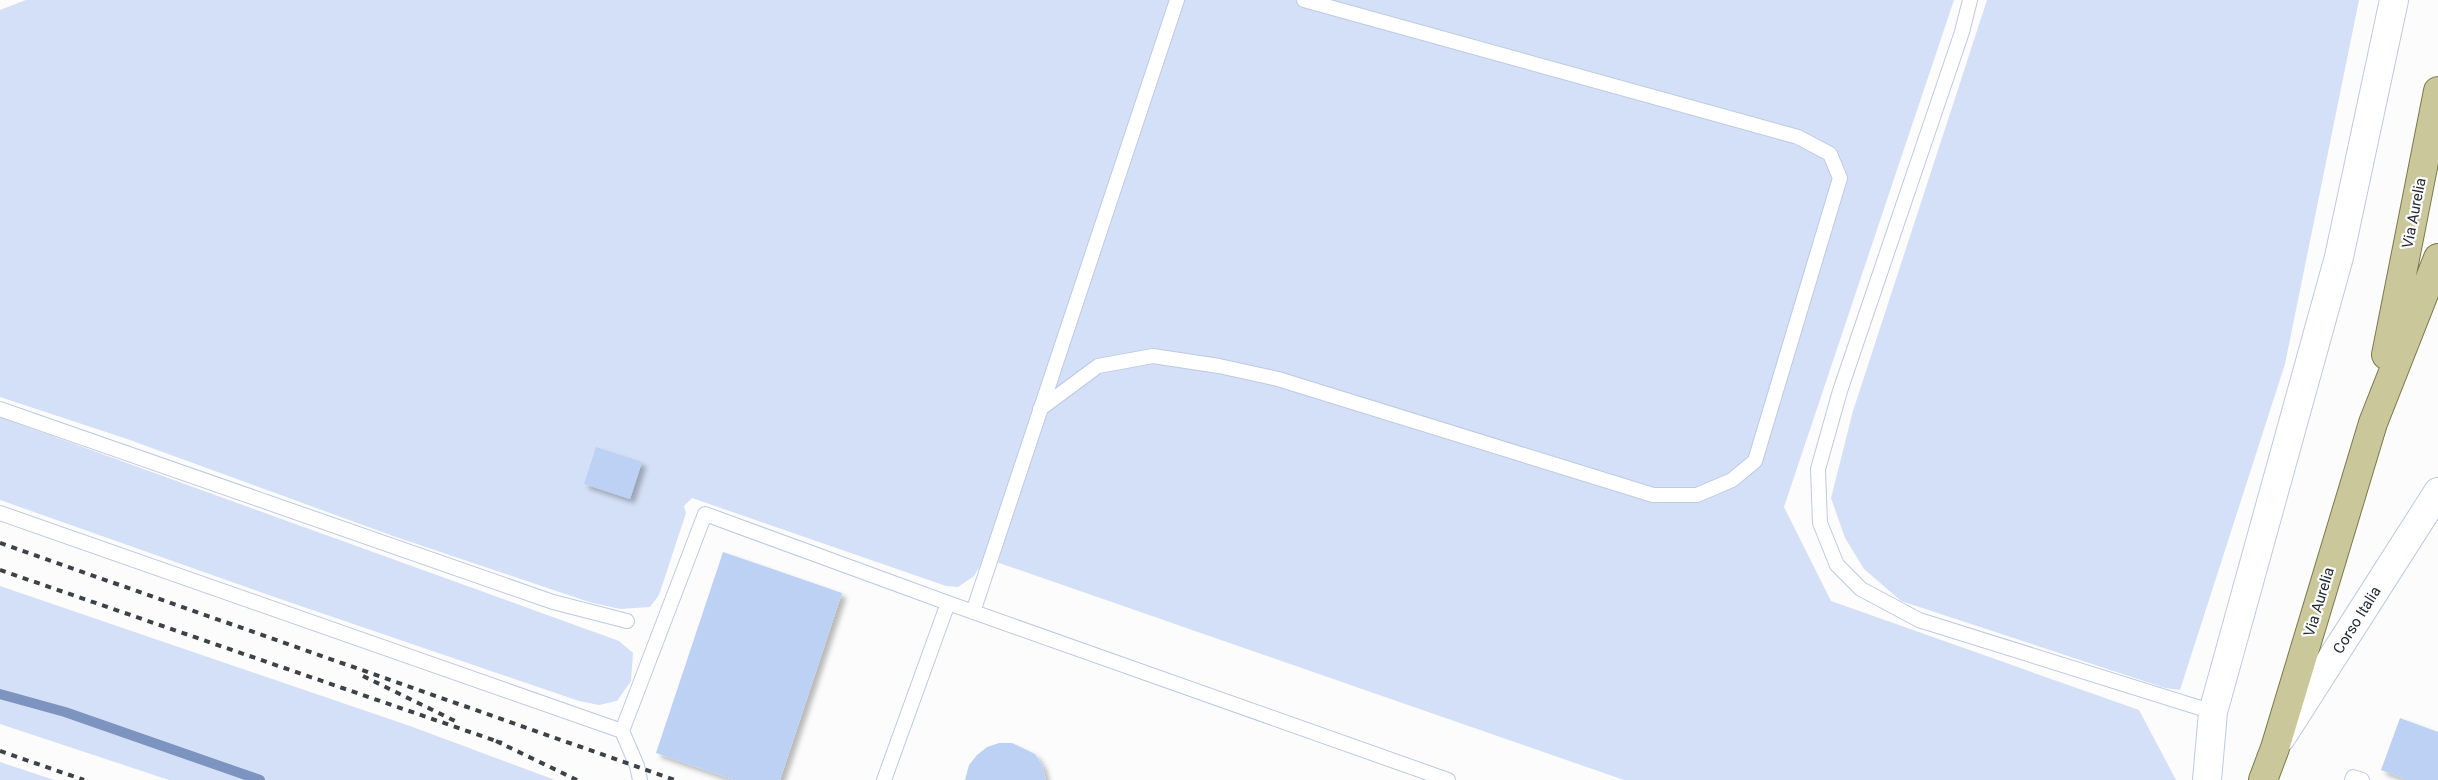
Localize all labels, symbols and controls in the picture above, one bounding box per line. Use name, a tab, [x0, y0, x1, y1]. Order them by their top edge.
street label: Via Aurelia	[2398, 176, 2430, 250]
street label: Via Aurelia	[2300, 565, 2338, 639]
street label: Corso Italia	[2329, 583, 2385, 657]

